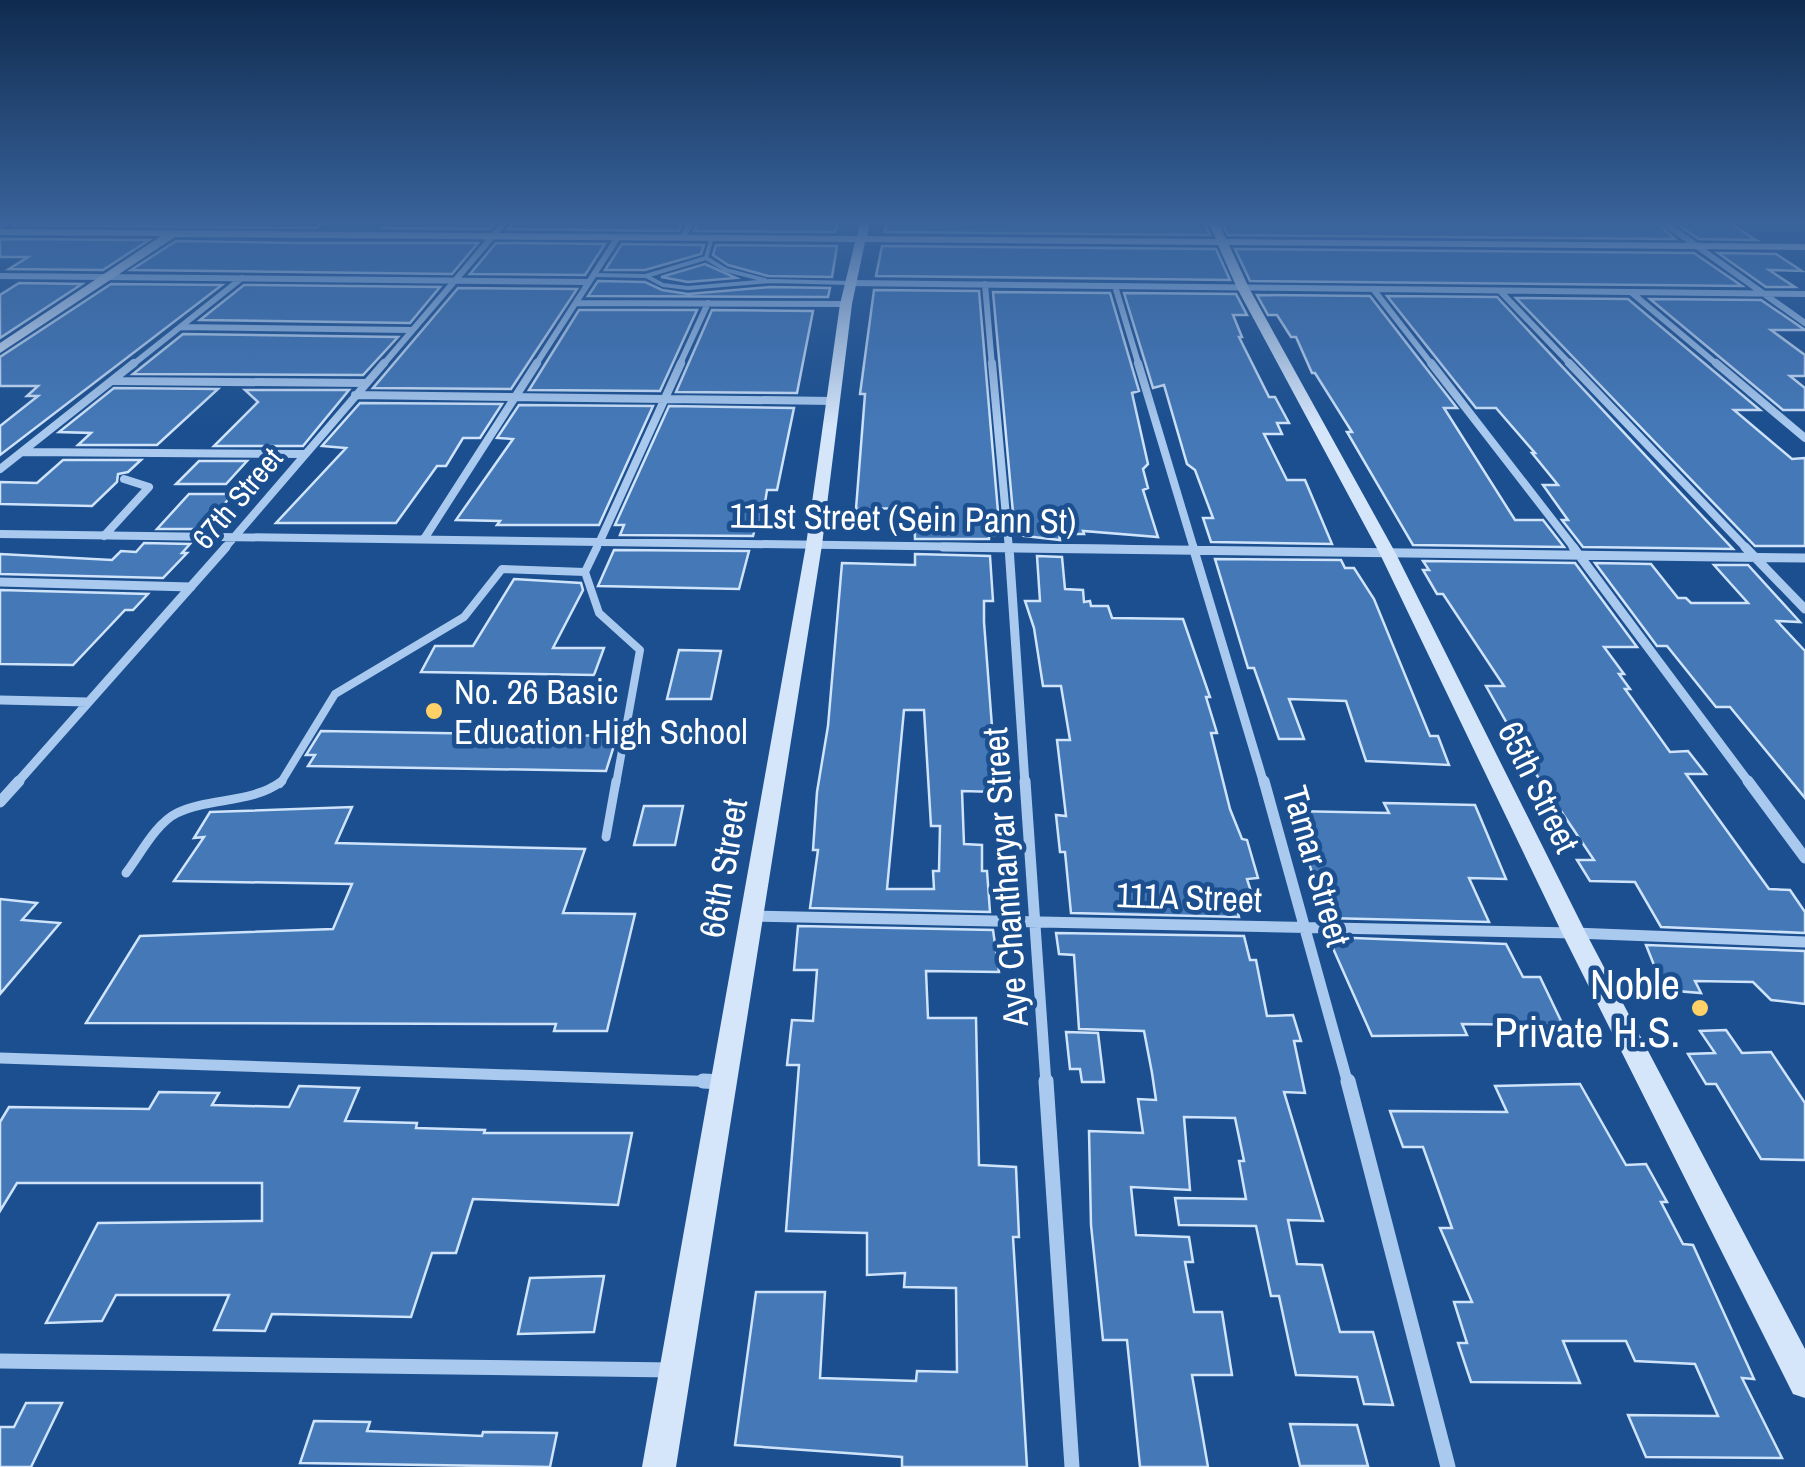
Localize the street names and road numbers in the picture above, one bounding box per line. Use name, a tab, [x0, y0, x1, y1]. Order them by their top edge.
street label: 67th Street	[183, 439, 291, 557]
street label: 111st Street (Sein Pann St)	[729, 491, 1077, 545]
street label: 65th Street	[1487, 714, 1591, 860]
street label: Aye Chantharyar Street	[971, 726, 1039, 1029]
street label: Tamar Street	[1272, 780, 1362, 952]
street label: 66th Street	[688, 795, 758, 941]
street label: 111A Street	[1115, 871, 1263, 923]

